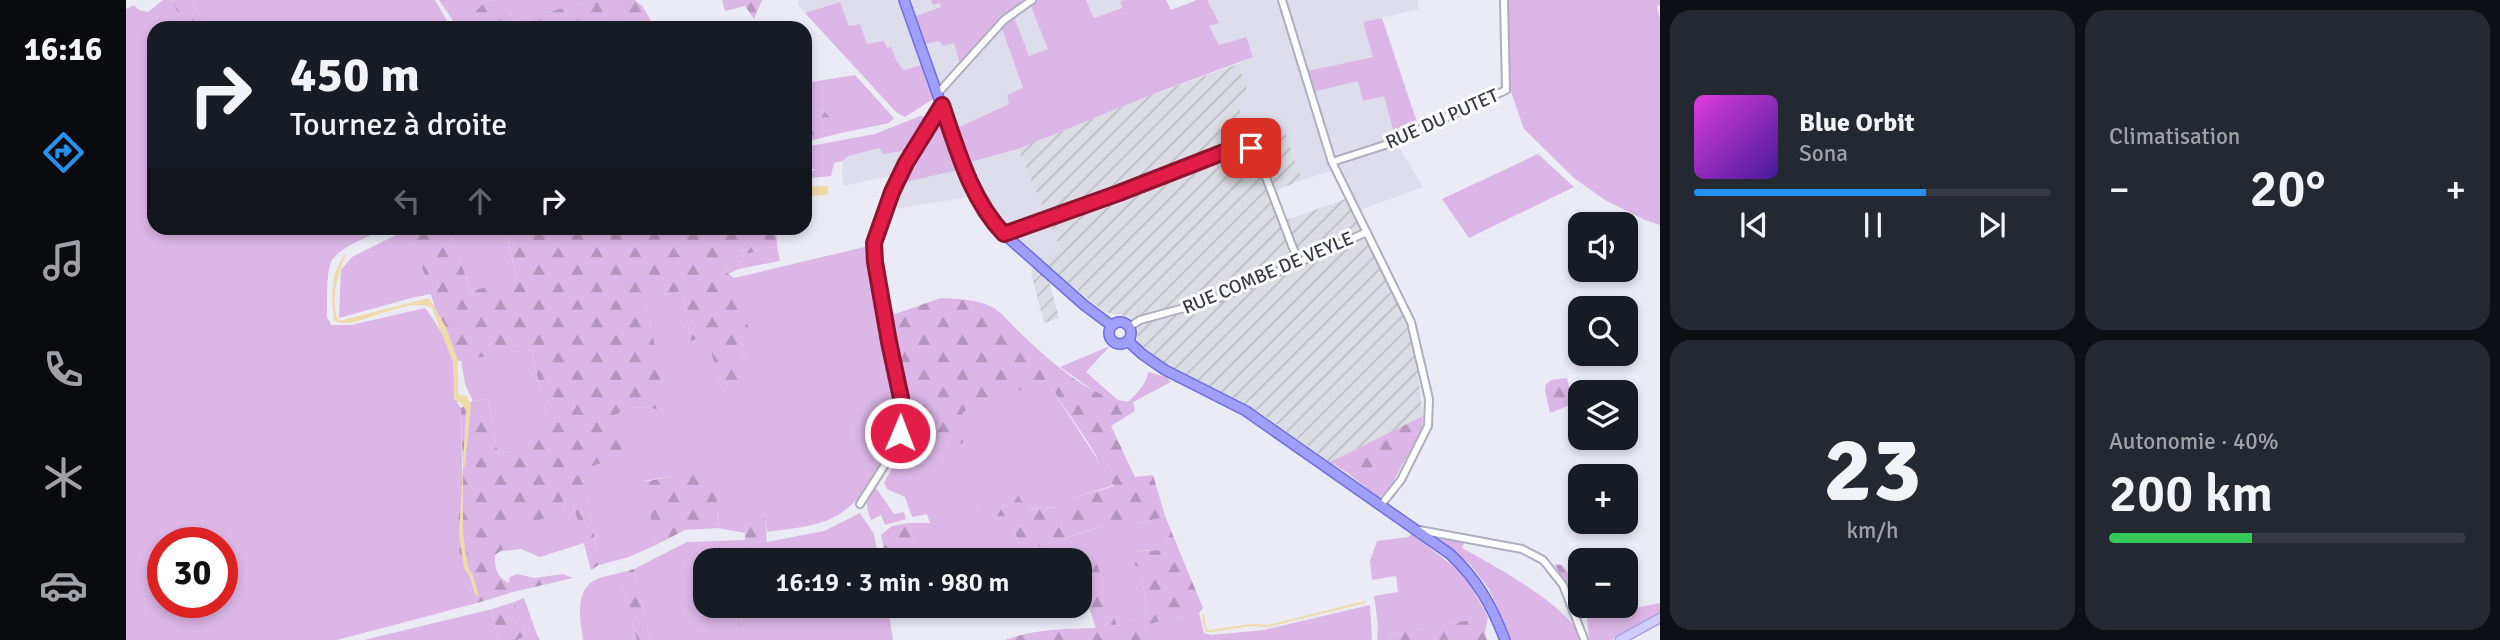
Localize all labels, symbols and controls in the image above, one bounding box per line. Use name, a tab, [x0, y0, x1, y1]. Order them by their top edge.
text: 16:16	[24, 30, 102, 69]
text: 450 m	[290, 45, 420, 105]
icon: right	[175, 49, 266, 140]
street label: RUE DU PUTET	[1382, 83, 1503, 155]
text: Tournez à droite	[290, 105, 507, 144]
text: Blue Orbit	[1799, 107, 1915, 139]
pin	[1221, 118, 1281, 178]
text: Climatisation	[2109, 122, 2240, 151]
icon: directions	[39, 128, 88, 177]
icon: arrive	[1232, 129, 1270, 167]
text: Sona	[1799, 139, 1848, 168]
text: 20°	[2249, 157, 2326, 221]
text: −	[2109, 166, 2130, 213]
text: +	[2445, 166, 2466, 213]
icon: left	[388, 182, 426, 220]
icon: ahead	[461, 182, 499, 220]
icon: right	[534, 182, 572, 220]
icon: previous	[1735, 206, 1773, 244]
icon: pause	[1854, 206, 1892, 244]
icon: next	[1973, 206, 2011, 244]
map controls	[1568, 212, 1638, 618]
button: sound	[1568, 212, 1638, 282]
street label: RUE COMBE DE VEYLE	[1179, 226, 1357, 320]
icon: music	[39, 236, 88, 285]
button: search	[1568, 296, 1638, 366]
icon: phone	[39, 345, 88, 394]
button: layers	[1568, 380, 1638, 450]
position arrow	[863, 396, 937, 470]
text: 23	[1823, 414, 1922, 527]
text: Autonomie · 40%	[2109, 427, 2279, 456]
icon: climate	[39, 453, 88, 502]
text: 200 km	[2109, 462, 2273, 526]
button: +	[1568, 464, 1638, 534]
text: km/h	[1846, 516, 1899, 545]
speed limit sign: 30	[147, 527, 238, 618]
button: −	[1568, 548, 1638, 618]
icon: car	[39, 561, 88, 610]
text: 16:19 · 3 min · 980 m	[776, 567, 1009, 599]

